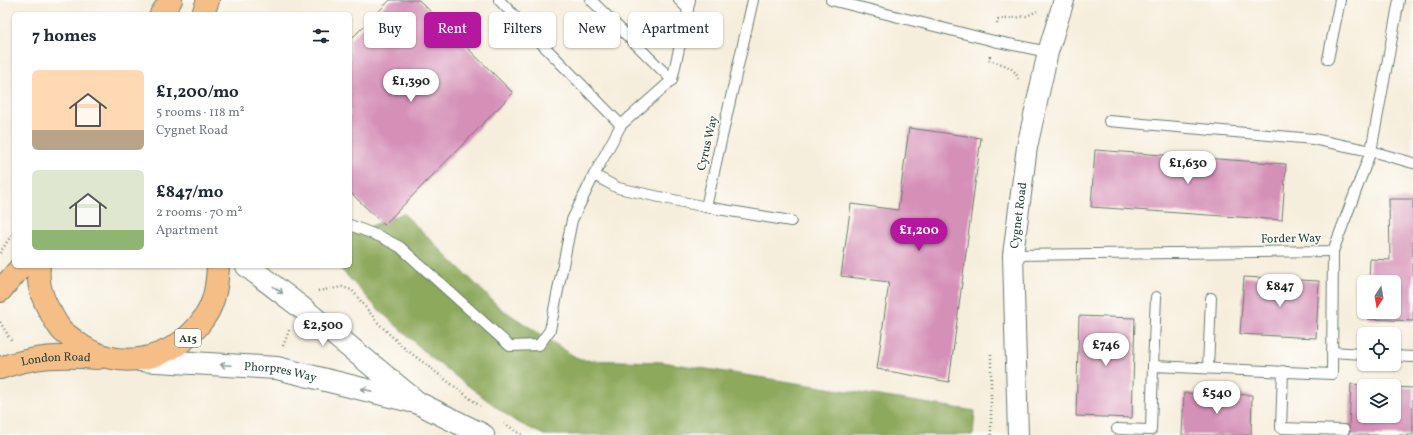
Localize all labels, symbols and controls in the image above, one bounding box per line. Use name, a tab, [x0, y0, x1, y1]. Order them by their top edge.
chip: Buy	[364, 12, 416, 48]
chip: Rent	[424, 12, 481, 48]
chip: Filters	[489, 12, 556, 48]
chip: New	[564, 12, 620, 48]
chip: Apartment	[628, 12, 723, 48]
text: 7 homes	[32, 25, 97, 48]
icon: filters	[310, 25, 332, 47]
pin: £1,390	[378, 69, 444, 103]
text: £1,390	[392, 73, 430, 91]
text: £1,200/mo	[156, 81, 239, 104]
icon: home	[64, 86, 112, 134]
text: 5 rooms · 118 m²	[156, 104, 245, 122]
street label: Cyrus Way	[694, 114, 722, 172]
text: Cygnet Road	[156, 122, 228, 140]
pin: £1,630	[1155, 151, 1221, 185]
text: £1,630	[1169, 155, 1207, 173]
text: £847/mo	[156, 181, 223, 204]
street label: Cygnet Road	[1007, 181, 1031, 250]
icon: home	[64, 186, 112, 234]
text: 2 rooms · 70 m²	[156, 204, 242, 222]
pin: £1,200	[886, 218, 952, 252]
text: Apartment	[156, 222, 219, 240]
text: £1,200	[899, 222, 939, 240]
street label: Forder Way	[1261, 230, 1322, 248]
pin: £847	[1256, 274, 1304, 308]
north arrow	[1357, 275, 1401, 319]
map controls	[1357, 275, 1401, 423]
text: £847	[1266, 278, 1294, 296]
one-way arrow	[272, 285, 283, 294]
pin: £2,500	[290, 313, 356, 347]
text: £2,500	[303, 317, 343, 335]
button: locate	[1357, 327, 1401, 371]
road number: A15	[175, 329, 201, 347]
pin: £746	[1082, 333, 1130, 367]
text: £746	[1092, 337, 1120, 355]
street label: London Road	[20, 350, 91, 371]
street label: Phorpres Way	[243, 359, 319, 387]
one-way arrow	[220, 361, 233, 369]
button: layers	[1357, 379, 1401, 423]
pin: £540	[1193, 381, 1241, 415]
text: £540	[1202, 385, 1232, 403]
one-way arrow	[361, 386, 374, 393]

